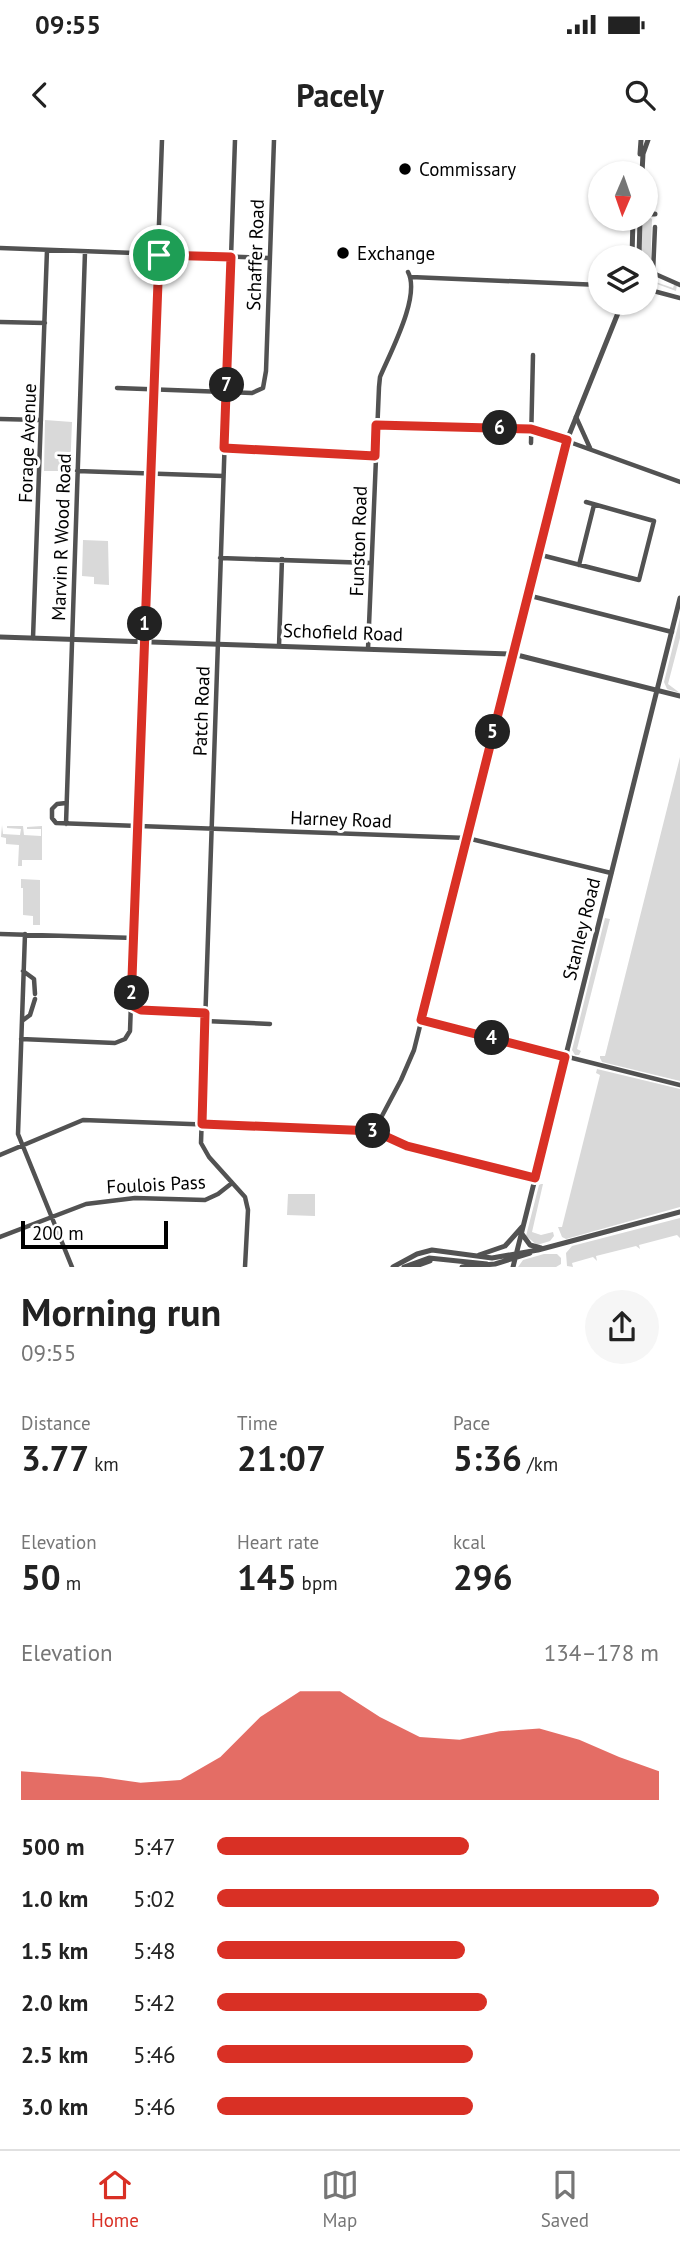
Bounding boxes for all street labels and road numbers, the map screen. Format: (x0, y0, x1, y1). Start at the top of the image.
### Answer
street label: Schaffer Road (241, 199, 269, 311)
street label: Forage Avenue (13, 383, 41, 503)
street label: Marvin R Wood Road (46, 453, 76, 621)
street label: Funston Road (344, 485, 372, 597)
street label: Schofield Road (283, 618, 403, 646)
street label: Patch Road (187, 666, 215, 756)
street label: Harney Road (290, 805, 392, 833)
street label: Stanley Road (557, 875, 605, 983)
street label: Foulois Pass (106, 1169, 206, 1199)

